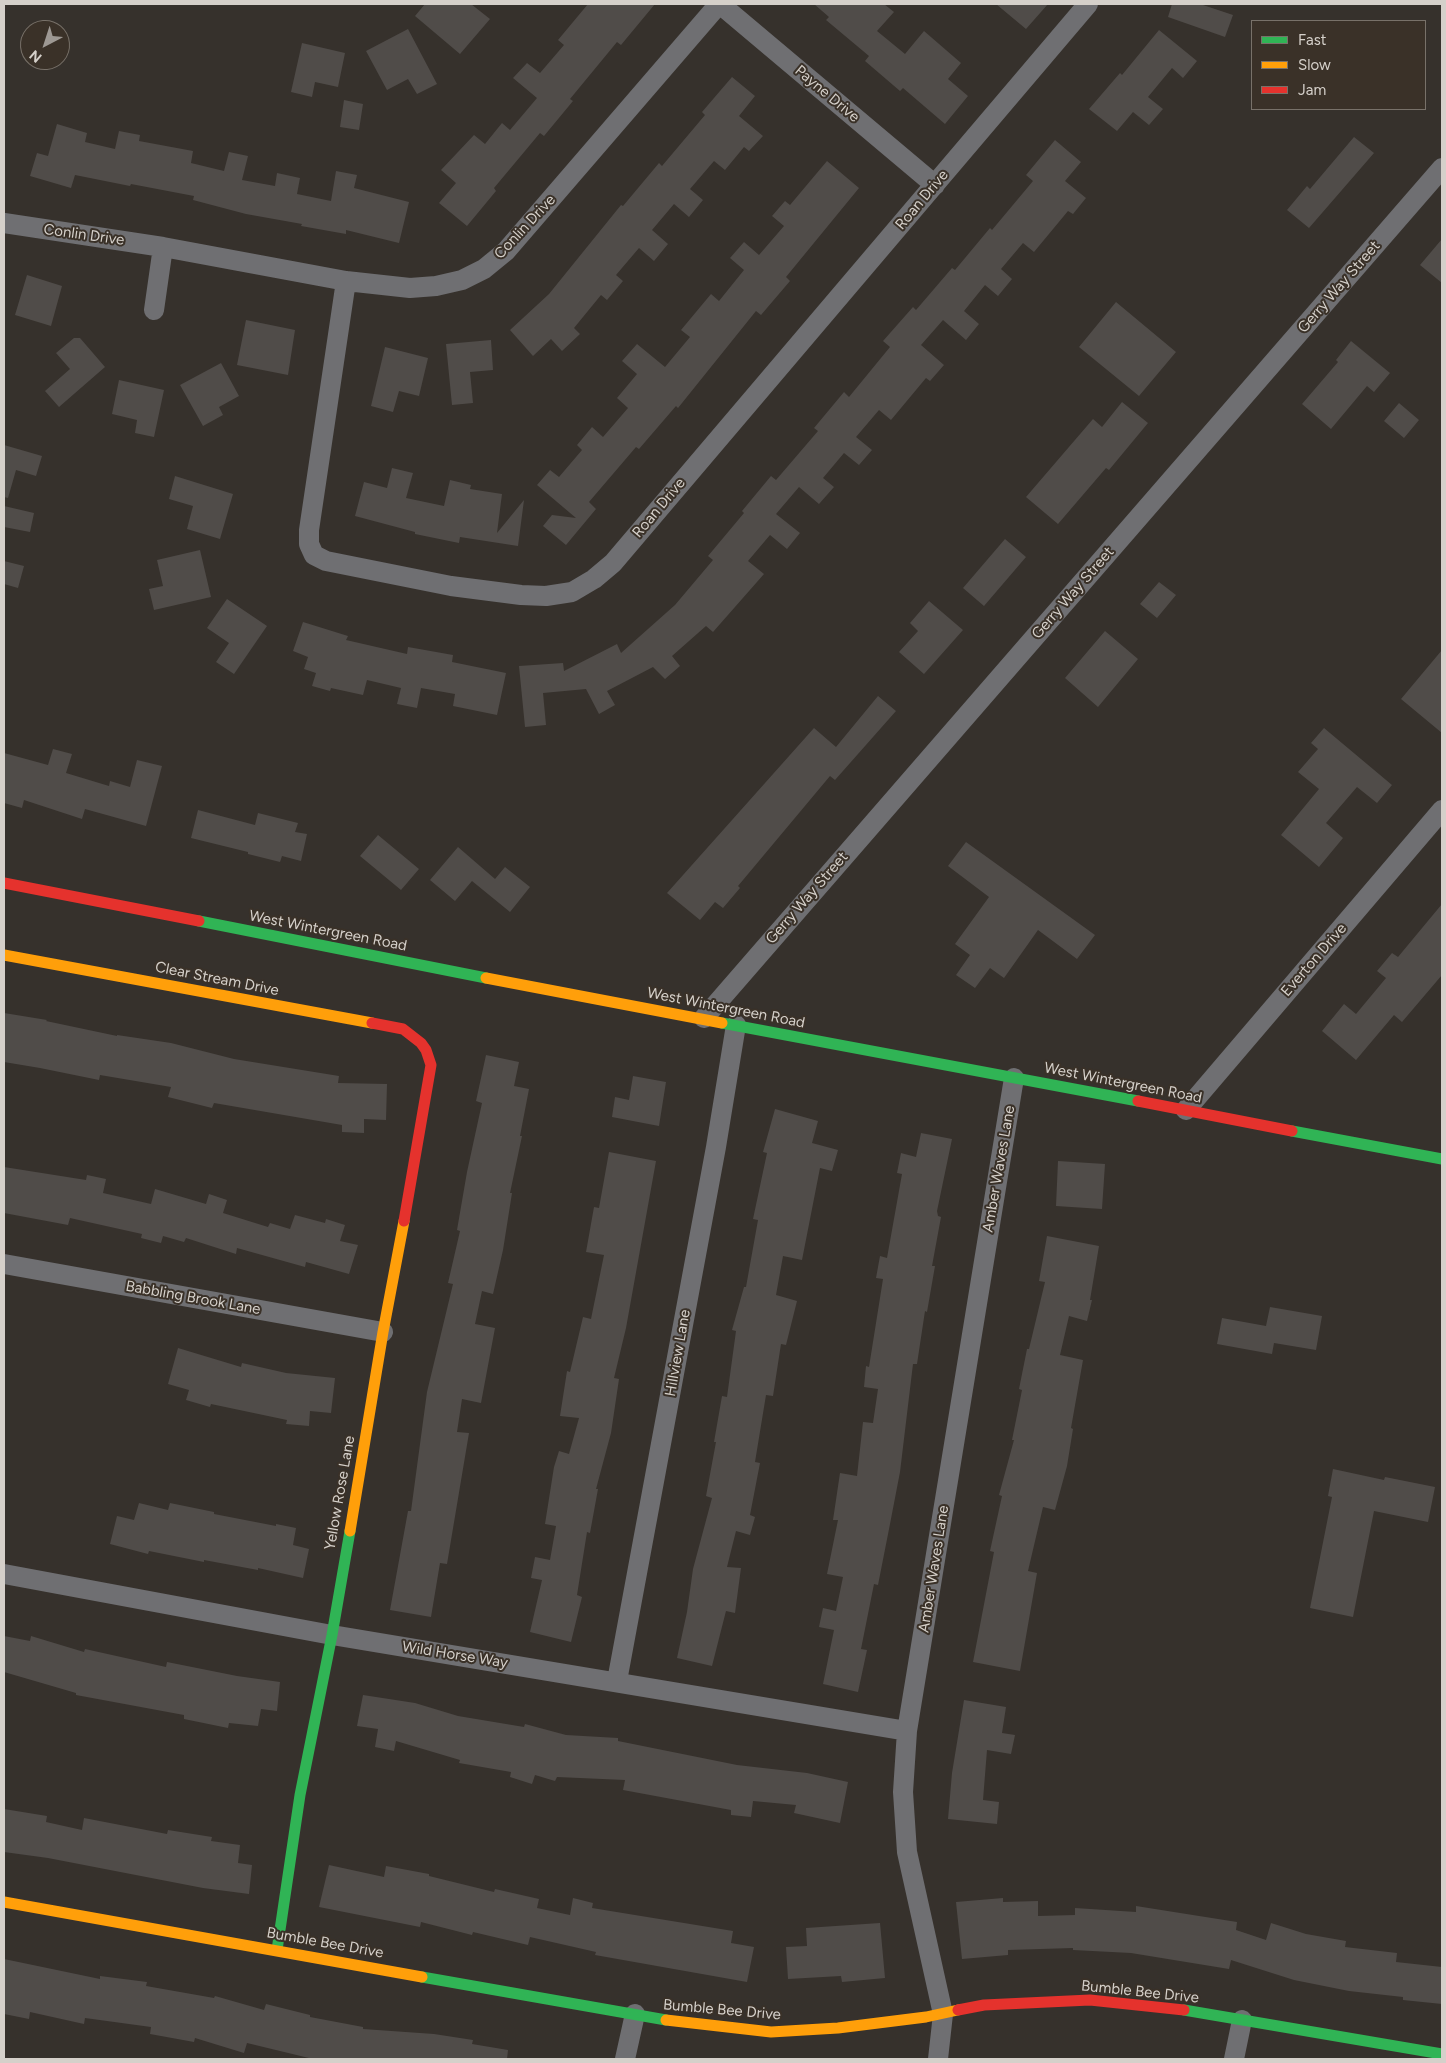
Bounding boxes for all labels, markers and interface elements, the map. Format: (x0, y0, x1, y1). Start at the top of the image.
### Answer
north arrow (20, 20, 70, 70)
legend (1251, 20, 1426, 110)
text: Fast (1298, 31, 1326, 49)
text: N (26, 46, 45, 66)
text: Slow (1298, 56, 1331, 74)
street label: Payne Drive (791, 62, 863, 126)
text: Jam (1298, 81, 1326, 99)
street label: Roan Drive (892, 166, 952, 234)
street label: Conlin Drive (491, 191, 559, 263)
street label: Conlin Drive (42, 220, 126, 250)
street label: Gerry Way Street (1294, 237, 1384, 337)
street label: Roan Drive (629, 474, 689, 542)
street label: Gerry Way Street (1028, 543, 1118, 643)
street label: Gerry Way Street (762, 848, 852, 948)
street label: West Wintergreen Road (248, 907, 408, 955)
street label: Everton Drive (1277, 920, 1351, 1000)
street label: Clear Stream Drive (154, 958, 280, 1000)
street label: West Wintergreen Road (646, 984, 806, 1032)
street label: West Wintergreen Road (1043, 1059, 1203, 1107)
street label: Amber Waves Lane (979, 1104, 1019, 1234)
street label: Babbling Brook Lane (124, 1277, 262, 1319)
street label: Hillview Lane (661, 1308, 695, 1398)
street label: Yellow Rose Lane (321, 1434, 359, 1552)
street label: Amber Waves Lane (915, 1504, 953, 1634)
street label: Wild Horse Way (401, 1638, 509, 1672)
street label: Bumble Bee Drive (265, 1924, 385, 1962)
street label: Bumble Bee Drive (1080, 1977, 1200, 2007)
street label: Bumble Bee Drive (662, 1996, 782, 2024)

